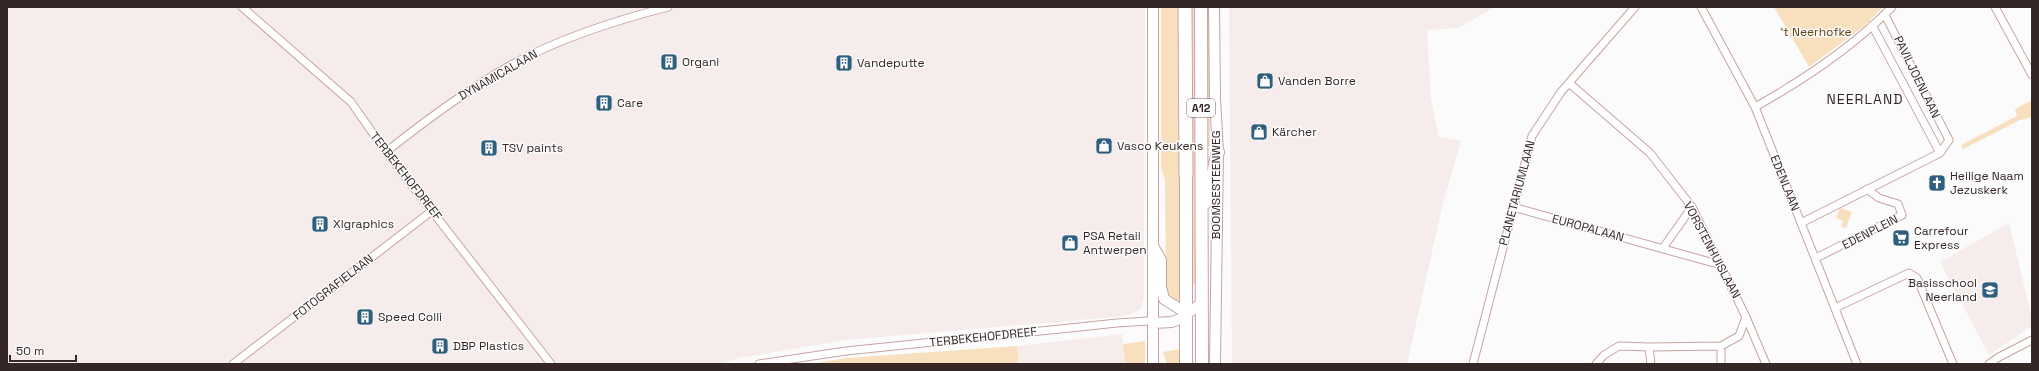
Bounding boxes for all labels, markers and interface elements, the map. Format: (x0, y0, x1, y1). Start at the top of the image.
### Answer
park label: 't Neerhofke (1780, 24, 1852, 40)
street label: PAVILJOENLAAN (1890, 33, 1944, 121)
street label: DYNAMICALAAN (456, 46, 540, 104)
building icon: Organi (659, 52, 679, 72)
building icon: Vandeputte (834, 53, 854, 73)
place label: Organi (682, 54, 719, 70)
place label: Vandeputte (857, 55, 925, 71)
shop icon: Vanden Borre (1255, 71, 1275, 91)
place label: Vanden Borre (1278, 73, 1356, 89)
district label: NEERLAND (1827, 90, 1903, 108)
building icon: Care (594, 93, 614, 113)
place label: Care (617, 95, 643, 111)
road number: A12 (1187, 99, 1215, 117)
shop icon: Kärcher (1249, 122, 1269, 142)
place label: Kärcher (1272, 124, 1317, 140)
street label: TERBEKEHOFDREEF (366, 128, 446, 224)
street label: BOOMSESTEENWEG (1208, 130, 1224, 240)
shop icon: Vasco Keukens (1094, 136, 1114, 156)
building icon: TSV paints (479, 138, 499, 158)
place label: Vasco Keukens (1117, 138, 1203, 154)
street label: PLANETARIUMLAAN (1495, 139, 1539, 247)
place label: TSV paints (502, 140, 563, 156)
street label: EDENLAAN (1767, 153, 1803, 213)
place label: Heilige Naam Jezuskerk (1950, 168, 2024, 198)
church icon: Heilige Naam Jezuskerk (1927, 173, 1947, 193)
street label: VORSTENHUISLAAN (1680, 199, 1744, 301)
street label: EUROPALAAN (1550, 211, 1626, 245)
street label: EDENPLEIN (1839, 211, 1901, 253)
building icon: Xlgraphics (310, 214, 330, 234)
place label: Xlgraphics (333, 216, 394, 232)
place label: Carrefour Express (1914, 223, 1969, 253)
place label: PSA Retail Antwerpen (1083, 228, 1147, 258)
supermarket icon: Carrefour Express (1891, 228, 1911, 248)
shop icon: PSA Retail Antwerpen (1060, 233, 1080, 253)
street label: FOTOGRAFIELAAN (290, 251, 376, 323)
place label: Basisschool Neerland (1908, 275, 1977, 305)
school or university icon: Basisschool Neerland (1980, 280, 2000, 300)
building icon: Speed Colli (355, 307, 375, 327)
place label: Speed Colli (378, 309, 442, 325)
street label: TERBEKEHOFDREEF (928, 323, 1038, 351)
building icon: DBP Plastics (430, 336, 450, 356)
scale bar (10, 337, 76, 363)
place label: DBP Plastics (453, 338, 524, 354)
text: 50 m (16, 343, 44, 359)

